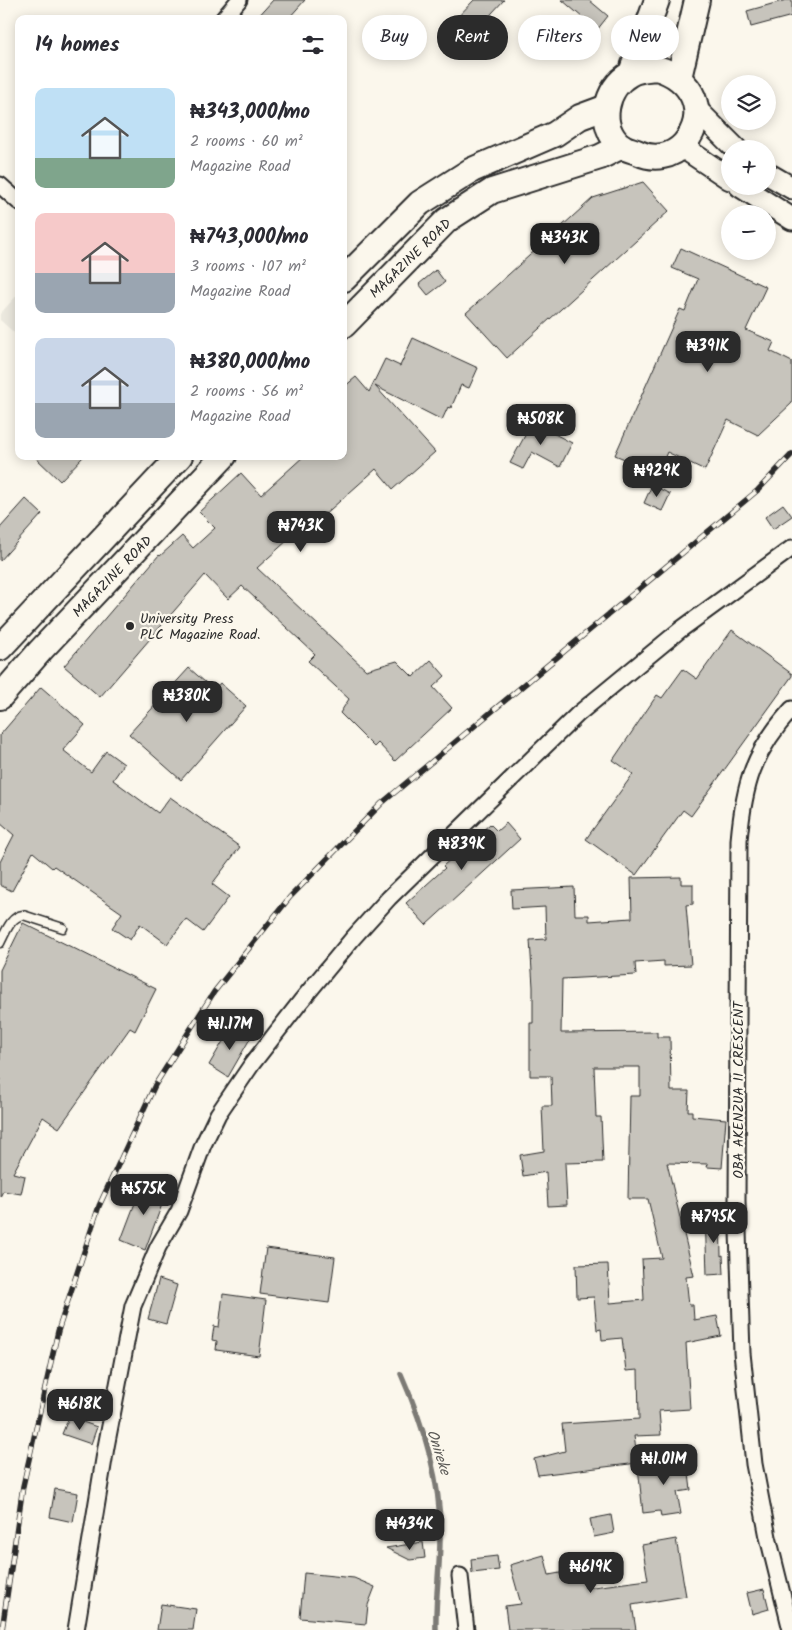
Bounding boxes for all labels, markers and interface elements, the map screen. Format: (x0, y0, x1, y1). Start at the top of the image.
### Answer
chip: Buy (362, 15, 427, 60)
chip: Rent (437, 15, 508, 60)
chip: Filters (518, 15, 601, 60)
chip: New (611, 15, 679, 60)
text: 14 homes (35, 29, 120, 62)
icon: filters (299, 31, 327, 59)
map controls (721, 75, 776, 260)
button: layers (721, 75, 776, 130)
text: ₦343,000/mo (190, 96, 310, 129)
icon: home (75, 108, 135, 168)
text: 2 rooms · 60 m² (190, 129, 303, 154)
button: + (721, 140, 776, 195)
text: Magazine Road (190, 154, 290, 179)
button: − (721, 205, 776, 260)
street label: MAGAZINE ROAD (364, 214, 457, 304)
text: ₦743,000/mo (190, 221, 309, 254)
pin: ₦343K (530, 222, 600, 265)
text: ₦343K (541, 226, 589, 251)
icon: home (75, 233, 135, 293)
text: 3 rooms · 107 m² (190, 254, 306, 279)
text: Magazine Road (190, 279, 290, 304)
pin: ₦391K (673, 330, 743, 373)
text: ₦391K (687, 334, 729, 359)
text: ₦380,000/mo (190, 346, 310, 379)
icon: home (75, 358, 135, 418)
text: 2 rooms · 56 m² (190, 379, 303, 404)
text: Magazine Road (190, 404, 290, 429)
pin: ₦508K (506, 404, 576, 446)
text: ₦508K (518, 407, 564, 432)
pin: ₦929K (622, 456, 692, 498)
text: ₦929K (634, 459, 680, 484)
pin: ₦743K (266, 510, 336, 553)
text: ₦743K (278, 514, 324, 539)
street label: MAGAZINE ROAD (68, 530, 158, 623)
place label: University Press PLC Magazine Road. (140, 608, 260, 646)
marker: University Press PLC Magazine Road. (124, 620, 136, 632)
pin: ₦380K (152, 680, 222, 723)
text: ₦380K (163, 684, 211, 709)
pin: ₦839K (427, 828, 497, 871)
text: ₦839K (438, 832, 486, 857)
street label: OBA AKENZUA II CRESCENT (728, 1000, 750, 1179)
pin: ₦1.17M (189, 1008, 271, 1051)
text: ₦1.17M (208, 1012, 252, 1037)
pin: ₦575K (109, 1174, 179, 1216)
text: ₦575K (122, 1177, 166, 1202)
pin: ₦795K (679, 1202, 749, 1244)
text: ₦795K (692, 1205, 736, 1230)
pin: ₦618K (45, 1388, 115, 1431)
text: ₦618K (58, 1392, 102, 1417)
water label: Onireke (419, 1427, 457, 1479)
pin: ₦1.01M (623, 1444, 705, 1486)
text: ₦1.01M (641, 1447, 687, 1472)
pin: ₦434K (375, 1508, 445, 1551)
text: ₦434K (386, 1512, 434, 1537)
pin: ₦619K (556, 1552, 626, 1594)
text: ₦619K (570, 1555, 612, 1580)

